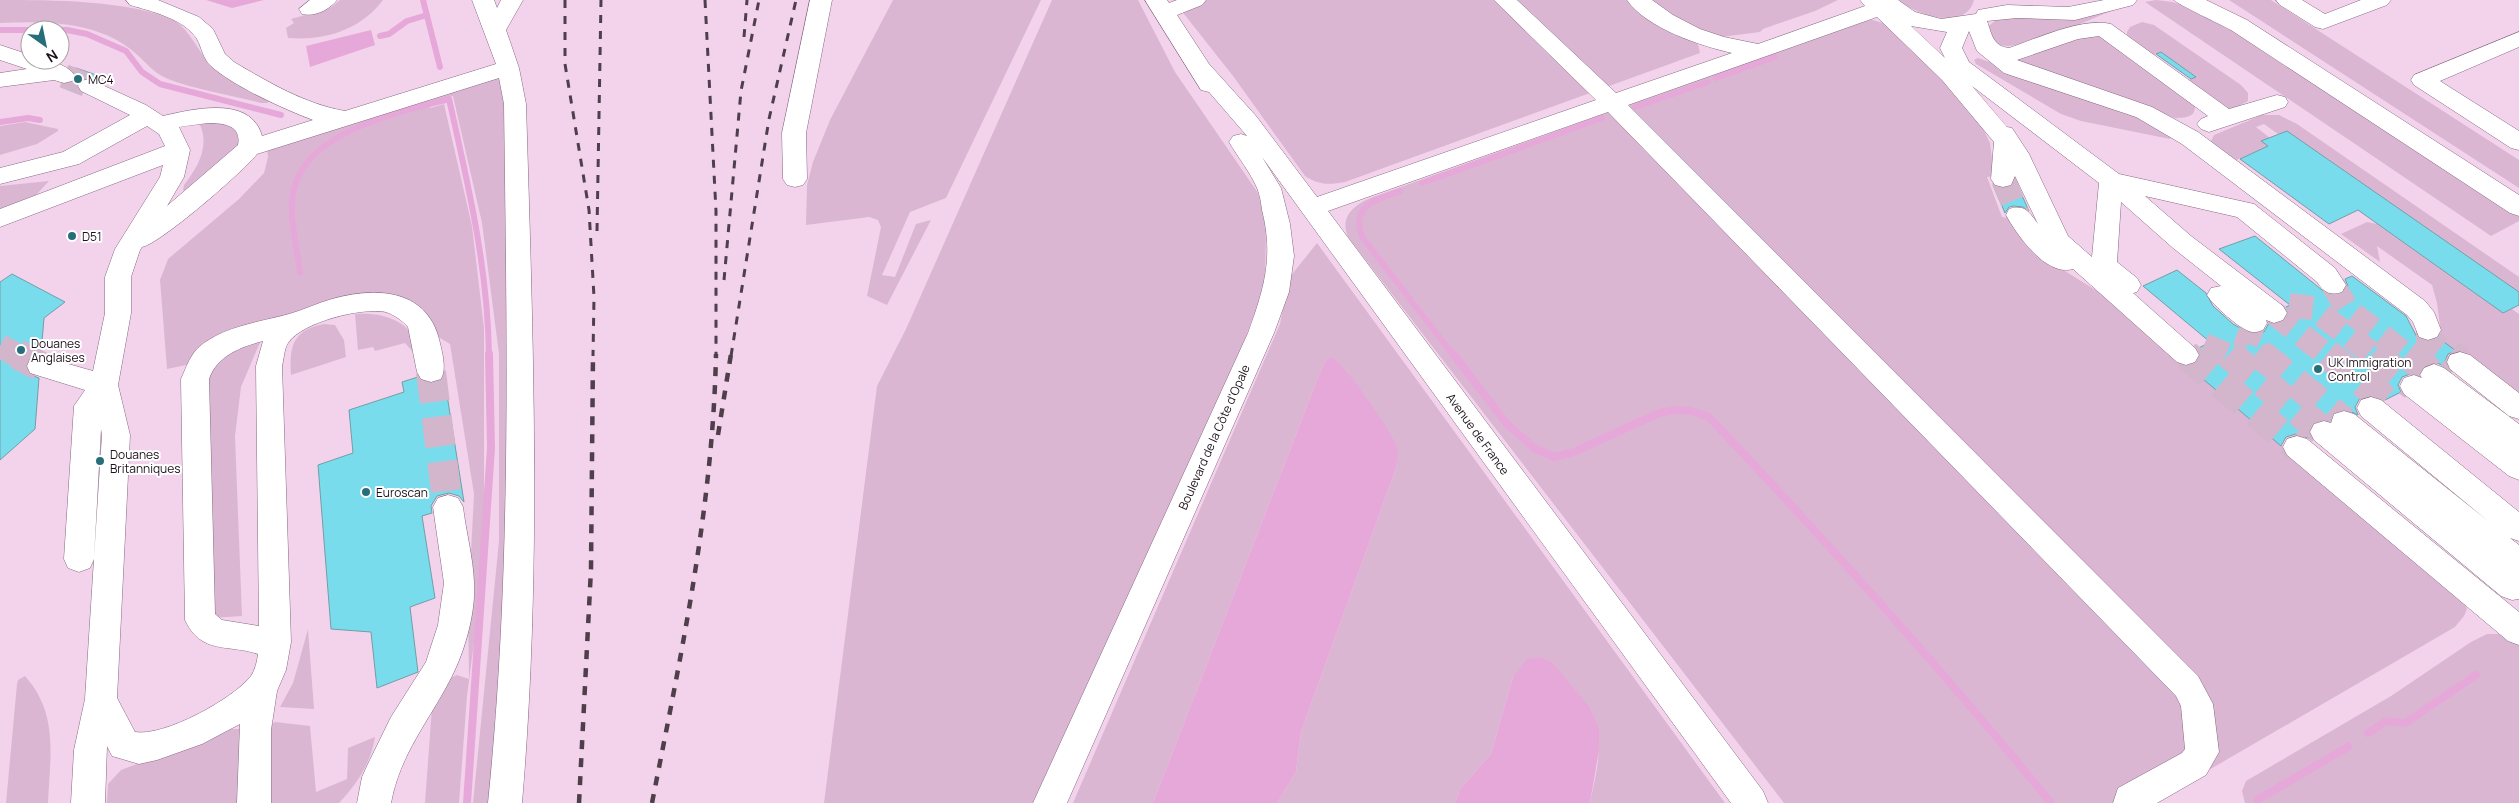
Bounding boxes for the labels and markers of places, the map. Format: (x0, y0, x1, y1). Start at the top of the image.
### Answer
place label: MC4 (88, 71, 114, 88)
marker: MC4 (72, 73, 84, 85)
place label: D51 (82, 228, 102, 245)
marker: D51 (66, 230, 78, 242)
place label: Douanes Anglaises (31, 335, 85, 366)
marker: Douanes Anglaises (15, 344, 27, 356)
place label: UK Immigration Control (2328, 354, 2411, 385)
marker: UK Immigration Control (2312, 363, 2324, 375)
place label: Douanes Britanniques (110, 446, 181, 477)
marker: Douanes Britanniques (94, 455, 106, 467)
place label: Euroscan (376, 484, 428, 501)
marker: Euroscan (360, 486, 372, 498)

